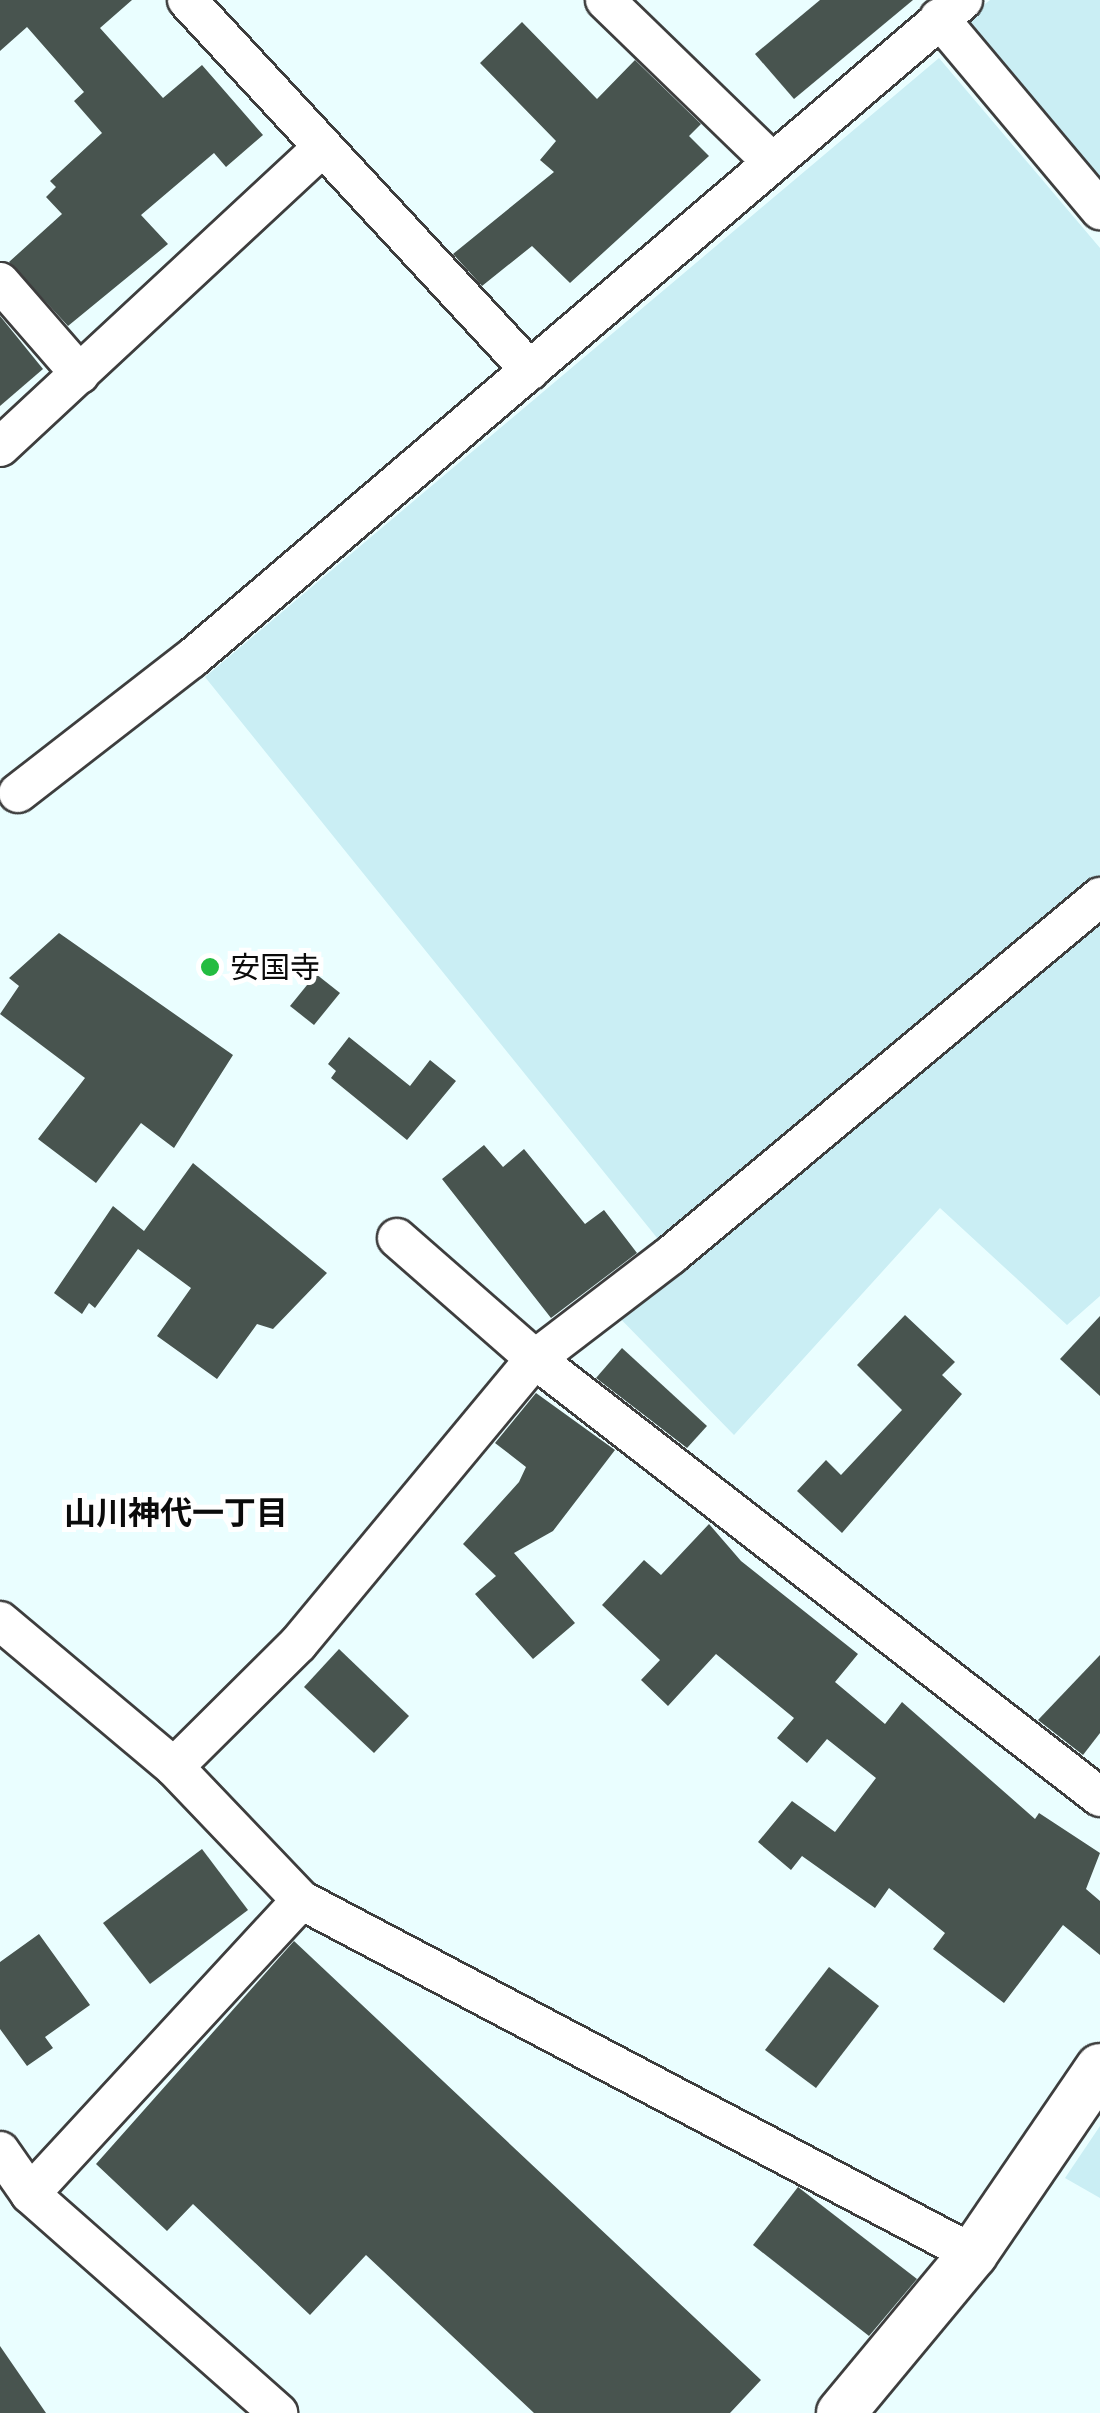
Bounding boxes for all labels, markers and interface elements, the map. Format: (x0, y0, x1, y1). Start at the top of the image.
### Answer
place label: 安国寺 (230, 949, 320, 985)
marker: 安国寺 (199, 956, 221, 978)
district label: 山川神代一丁目 (64, 1493, 288, 1531)

